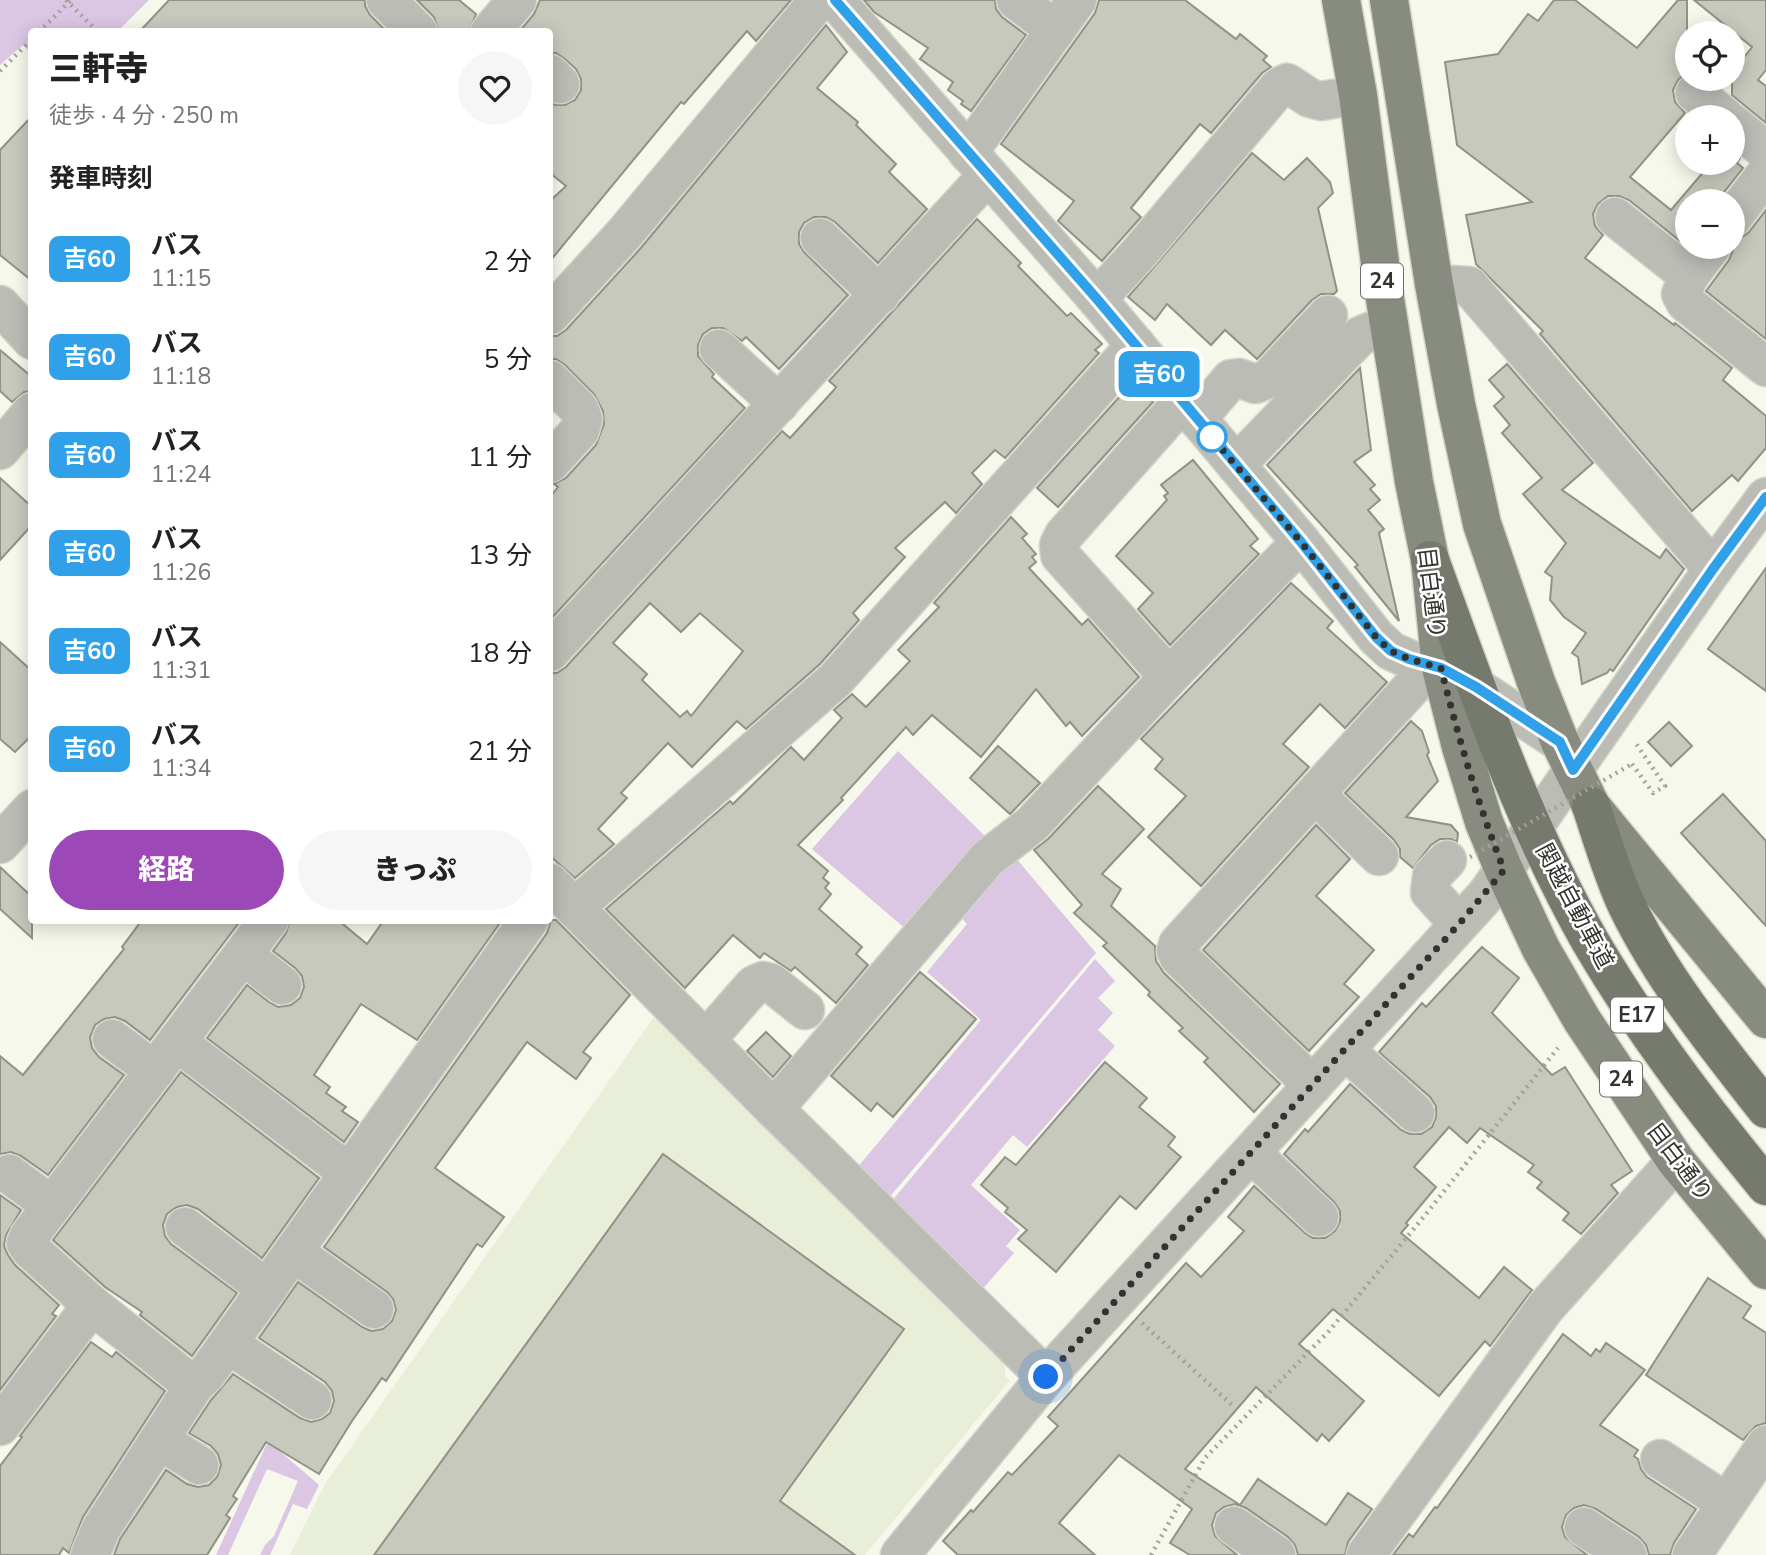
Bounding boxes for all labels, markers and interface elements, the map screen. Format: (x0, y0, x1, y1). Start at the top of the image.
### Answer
map controls (1675, 21, 1745, 259)
button: locate (1675, 21, 1745, 91)
text: 三軒寺 (49, 47, 148, 92)
button: heart (458, 51, 532, 125)
text: 徒歩 · 4 分 · 250 m (49, 100, 239, 131)
button: + (1675, 105, 1745, 175)
text: 発車時刻 (49, 161, 153, 196)
button: − (1675, 189, 1745, 259)
text: バス (151, 228, 203, 263)
text: 吉60 (63, 243, 116, 275)
text: 2 分 (484, 244, 532, 279)
text: 11:15 (151, 263, 211, 294)
road number: 24 (1361, 264, 1403, 298)
text: バス (151, 326, 203, 361)
text: 吉60 (63, 341, 116, 373)
text: 5 分 (484, 342, 532, 377)
line badge: 吉60 (1119, 351, 1199, 397)
text: 吉60 (1133, 358, 1185, 390)
text: 11:18 (151, 361, 211, 392)
unlabelled marker (1197, 422, 1227, 452)
text: バス (151, 424, 203, 459)
text: 吉60 (63, 439, 116, 471)
text: 11 分 (468, 440, 532, 475)
text: 11:24 (151, 459, 211, 490)
text: バス (151, 522, 203, 557)
text: 吉60 (63, 537, 116, 569)
text: 13 分 (468, 538, 532, 573)
street label: 目白通り (1411, 546, 1452, 641)
text: 11:26 (151, 557, 211, 588)
text: バス (151, 620, 203, 655)
text: 吉60 (63, 635, 116, 667)
text: 18 分 (468, 636, 532, 671)
text: 11:31 (151, 655, 211, 686)
text: バス (151, 718, 203, 753)
text: 吉60 (63, 733, 116, 765)
text: 21 分 (468, 734, 532, 769)
text: 11:34 (151, 753, 211, 784)
button: 経路 (49, 830, 284, 910)
button: きっぷ (298, 830, 532, 910)
street label: 関越自動車道 (1528, 838, 1621, 974)
road number: E17 (1611, 998, 1663, 1032)
road number: 24 (1600, 1062, 1642, 1096)
street label: 目白通り (1640, 1116, 1720, 1208)
your location (1028, 1359, 1063, 1394)

